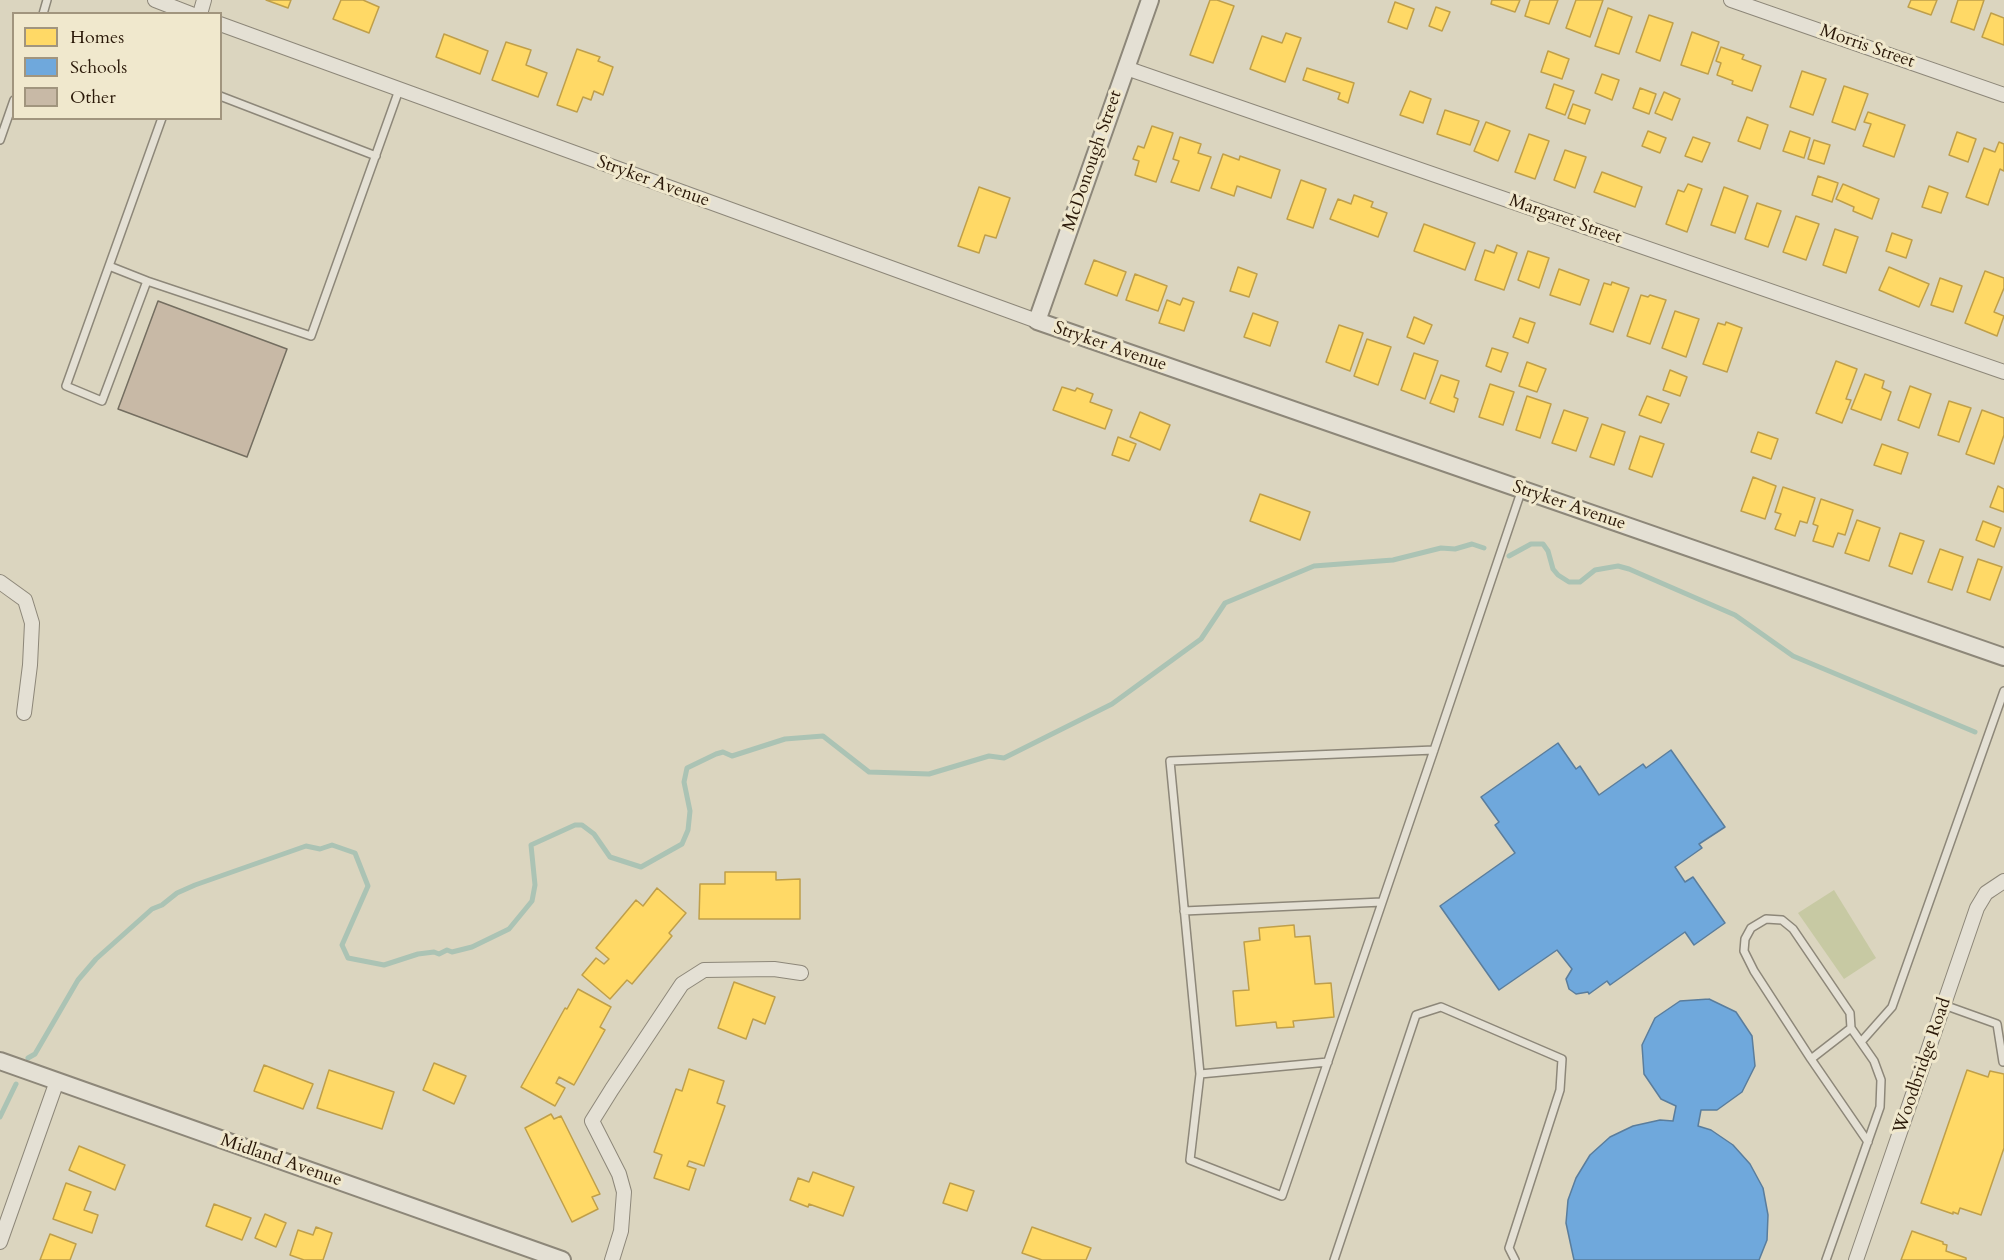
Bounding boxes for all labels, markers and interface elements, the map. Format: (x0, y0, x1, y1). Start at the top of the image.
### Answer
legend (12, 12, 222, 120)
street label: Morris Street (1817, 21, 1917, 73)
text: Homes (70, 25, 124, 50)
text: Schools (70, 55, 127, 80)
text: Other (70, 85, 116, 110)
street label: McDonough Street (1059, 88, 1127, 234)
street label: Stryker Avenue (594, 152, 712, 212)
street label: Margaret Street (1506, 191, 1624, 249)
street label: Stryker Avenue (1051, 318, 1169, 376)
street label: Stryker Avenue (1510, 477, 1628, 535)
street label: Woodbridge Road (1890, 995, 1956, 1137)
street label: Midland Avenue (217, 1130, 345, 1192)

